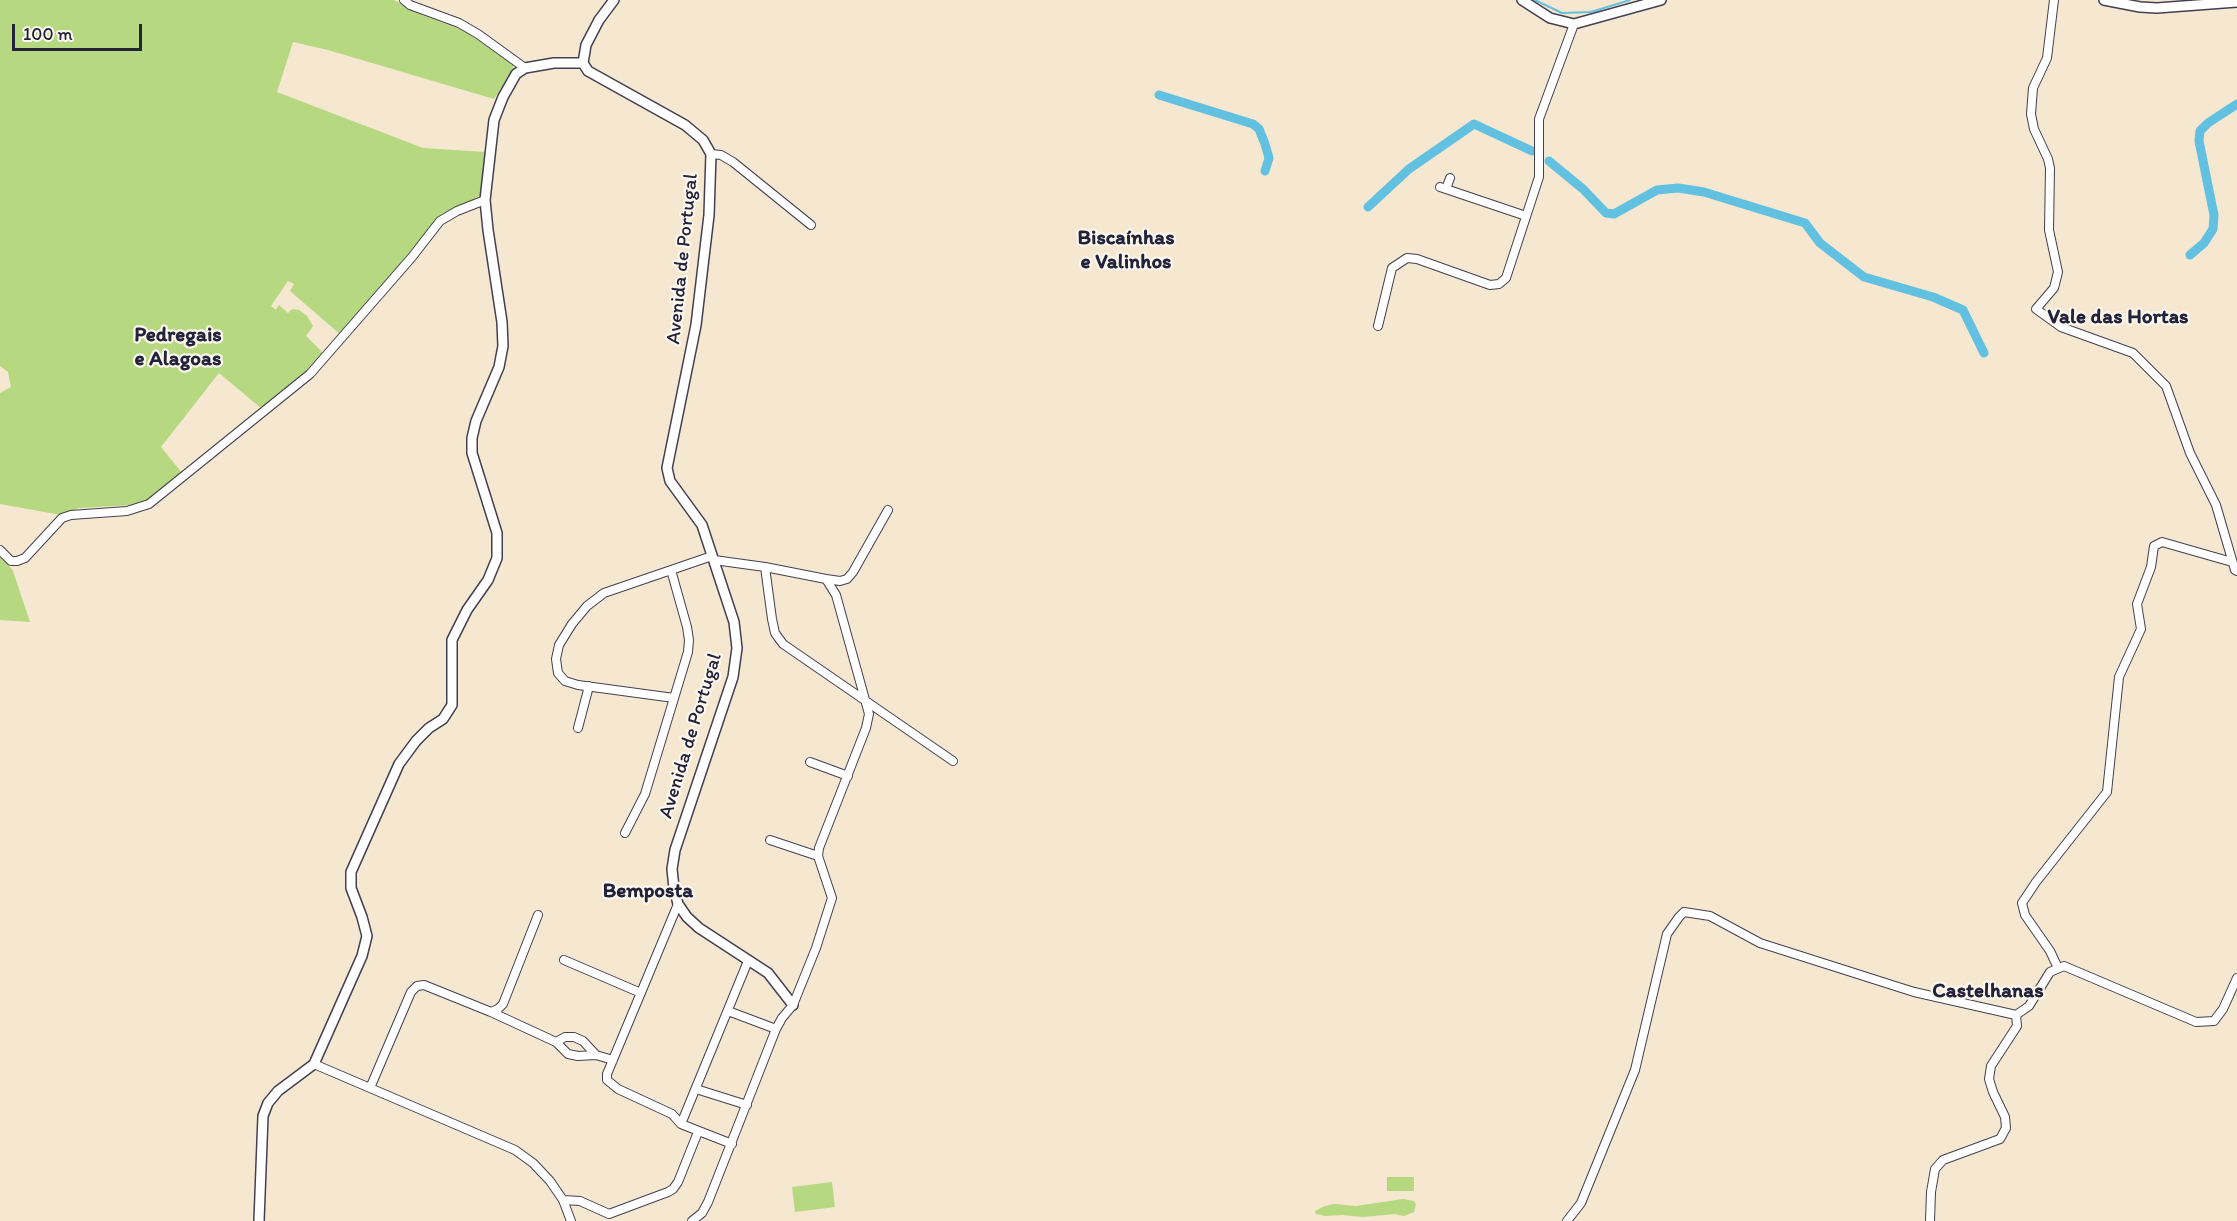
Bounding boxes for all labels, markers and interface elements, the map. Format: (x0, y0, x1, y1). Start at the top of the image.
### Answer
scale bar (15, 12, 146, 50)
text: 100 m (23, 23, 73, 45)
street label: Avenida de Portugal (662, 172, 704, 346)
district label: Biscaínhas e Valinhos (1078, 226, 1174, 276)
district label: Vale das Hortas (2048, 305, 2188, 331)
district label: Pedregais e Alagoas (134, 323, 222, 373)
street label: Avenida de Portugal (654, 650, 728, 822)
district label: Bemposta (603, 879, 693, 905)
district label: Castelhanas (1932, 979, 2044, 1005)

